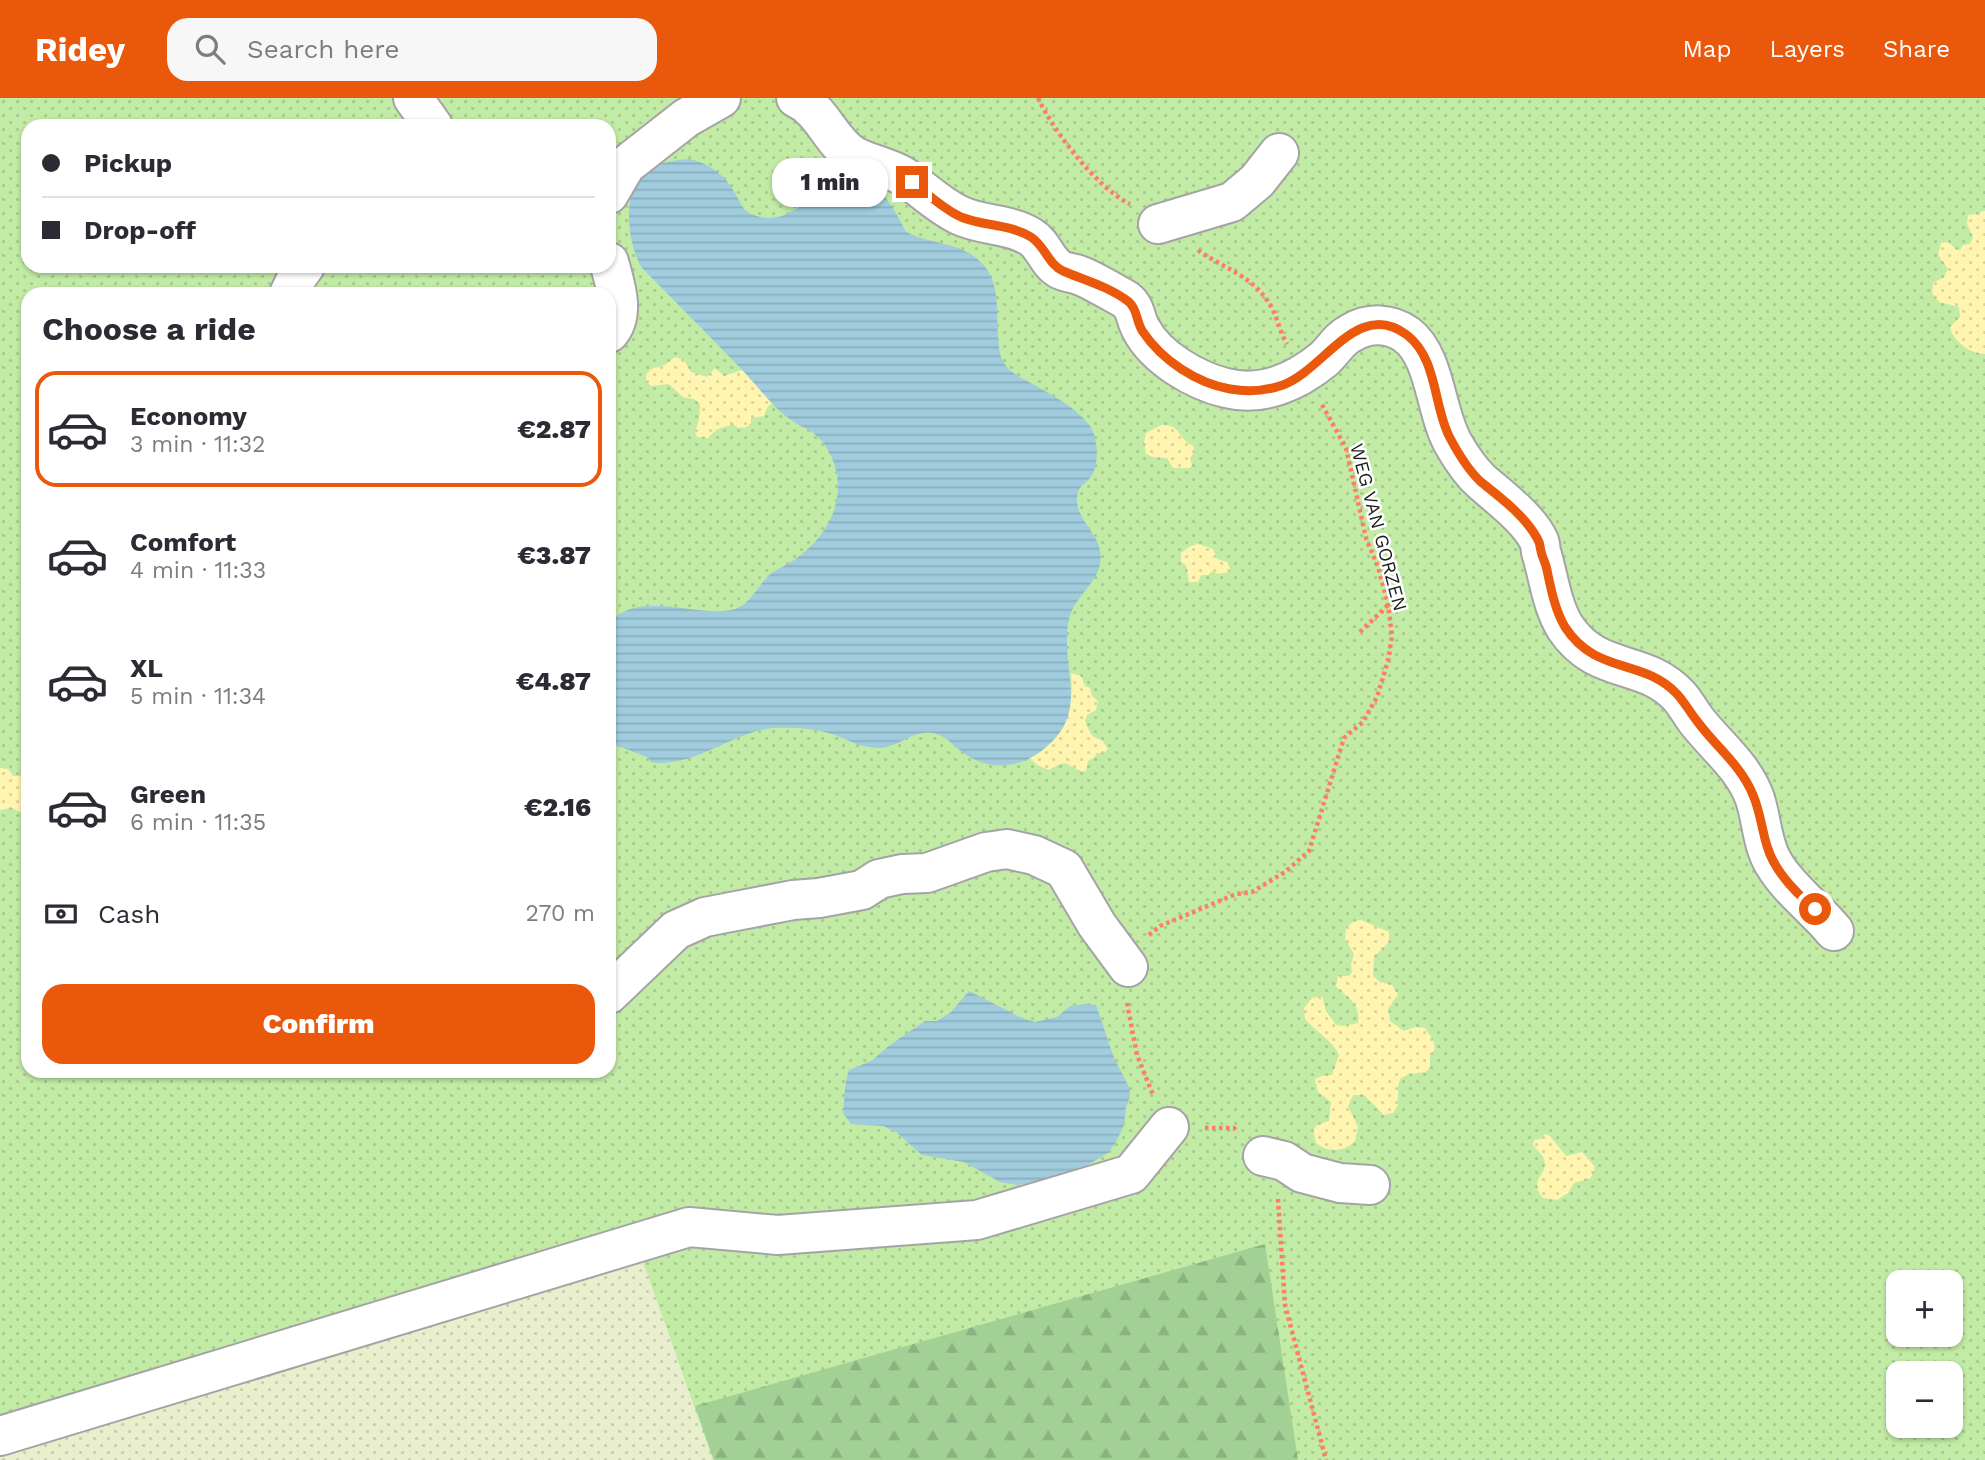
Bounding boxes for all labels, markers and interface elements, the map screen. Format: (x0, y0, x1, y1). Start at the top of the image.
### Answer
search box (167, 18, 657, 81)
text: Ridey (35, 30, 125, 69)
icon: search (191, 30, 229, 68)
text: Search here (247, 34, 399, 64)
text: Map (1683, 35, 1731, 63)
text: Layers (1769, 35, 1845, 63)
text: Share (1883, 35, 1950, 63)
text: Pickup (84, 148, 172, 178)
callout: 1 min (772, 158, 888, 206)
route end (896, 166, 928, 198)
text: 1 min (800, 169, 860, 196)
text: Drop-off (84, 215, 196, 245)
text: Choose a ride (42, 310, 256, 348)
icon: car (46, 398, 109, 461)
text: Economy (130, 401, 247, 431)
text: €2.87 (518, 414, 591, 444)
text: 3 min · 11:32 (130, 431, 266, 458)
street label: WEG VAN GORZEN (1345, 441, 1412, 613)
icon: car (46, 524, 109, 587)
text: Comfort (130, 527, 236, 557)
text: €3.87 (518, 540, 591, 570)
text: 4 min · 11:33 (130, 557, 266, 584)
icon: car (46, 650, 109, 713)
text: XL (130, 653, 163, 683)
text: €4.87 (516, 666, 591, 696)
text: 5 min · 11:34 (130, 683, 266, 710)
icon: car (46, 776, 109, 839)
text: Green (130, 779, 206, 809)
text: €2.16 (524, 792, 591, 822)
text: 6 min · 11:35 (130, 809, 266, 836)
route start (1799, 893, 1831, 925)
icon: cash (42, 895, 80, 933)
text: Cash (98, 899, 160, 929)
text: 270 m (526, 900, 595, 927)
button: Confirm (42, 984, 595, 1064)
map controls (1886, 1270, 1963, 1438)
button: + (1886, 1270, 1963, 1347)
button: − (1886, 1361, 1963, 1438)

